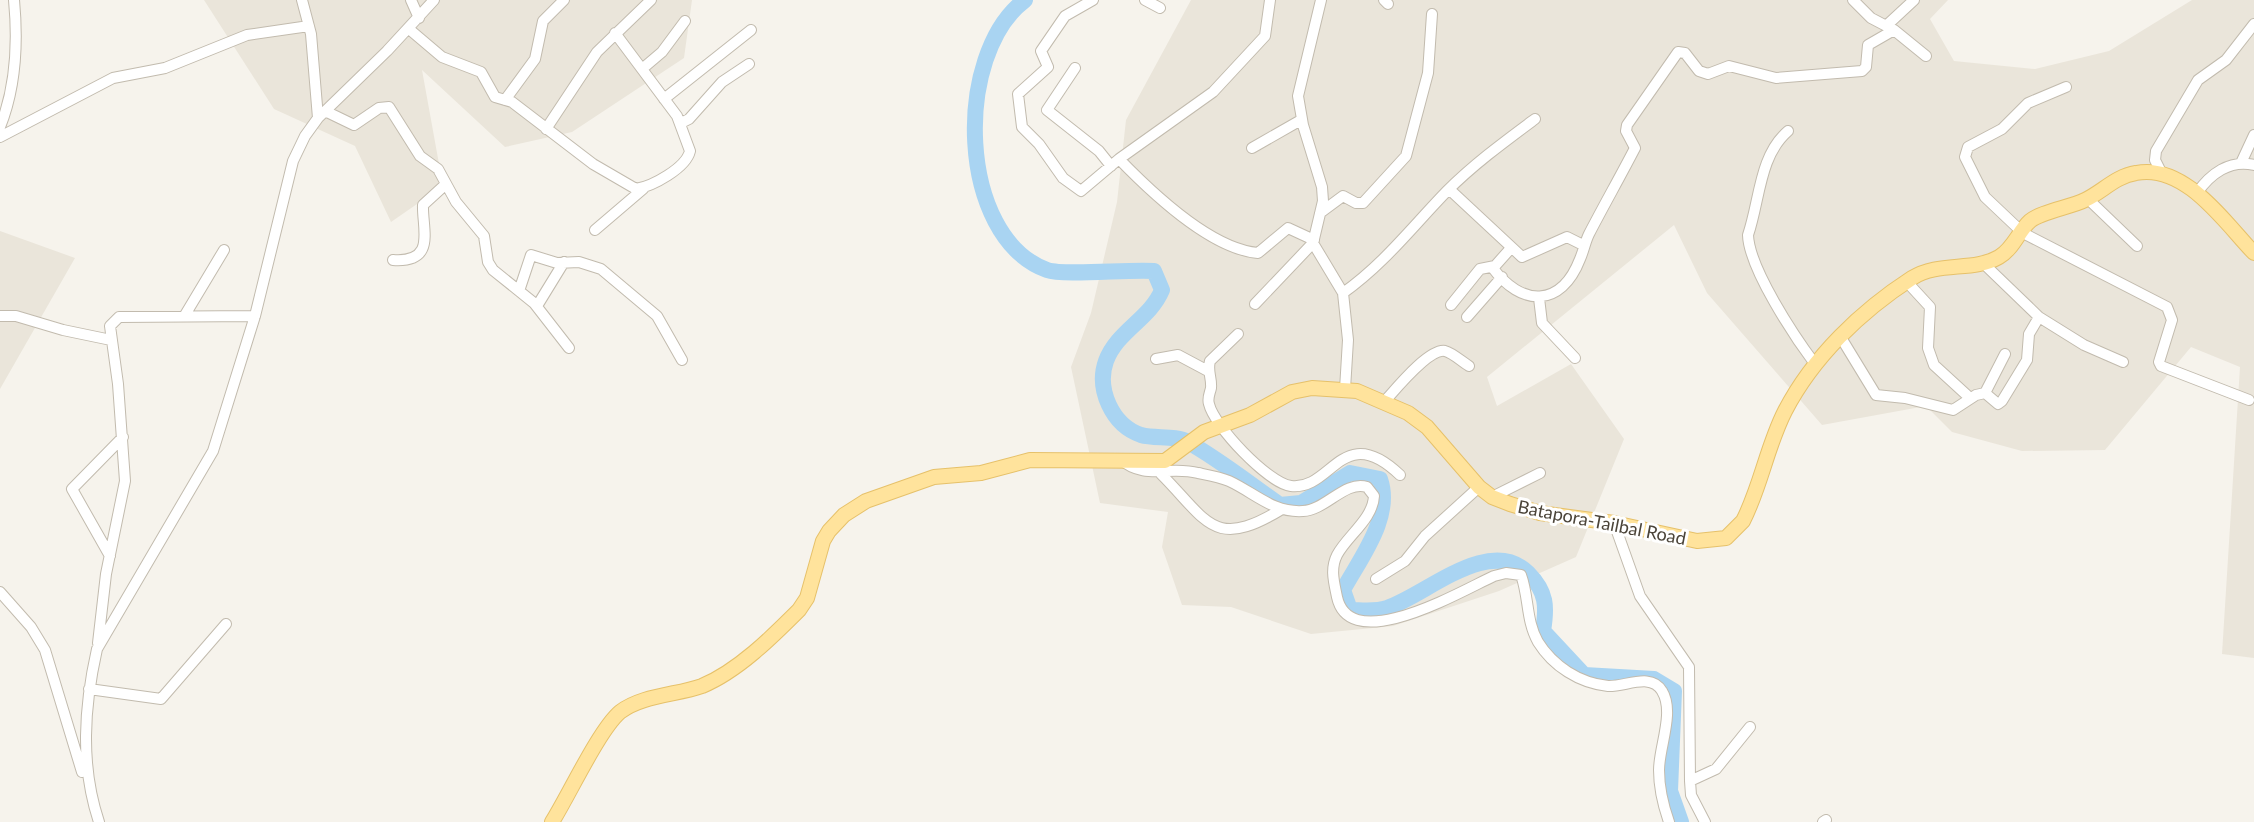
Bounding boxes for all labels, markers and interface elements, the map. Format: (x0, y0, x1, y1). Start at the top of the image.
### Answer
street label: Batapora-Tailbal Road (1516, 495, 1688, 549)

